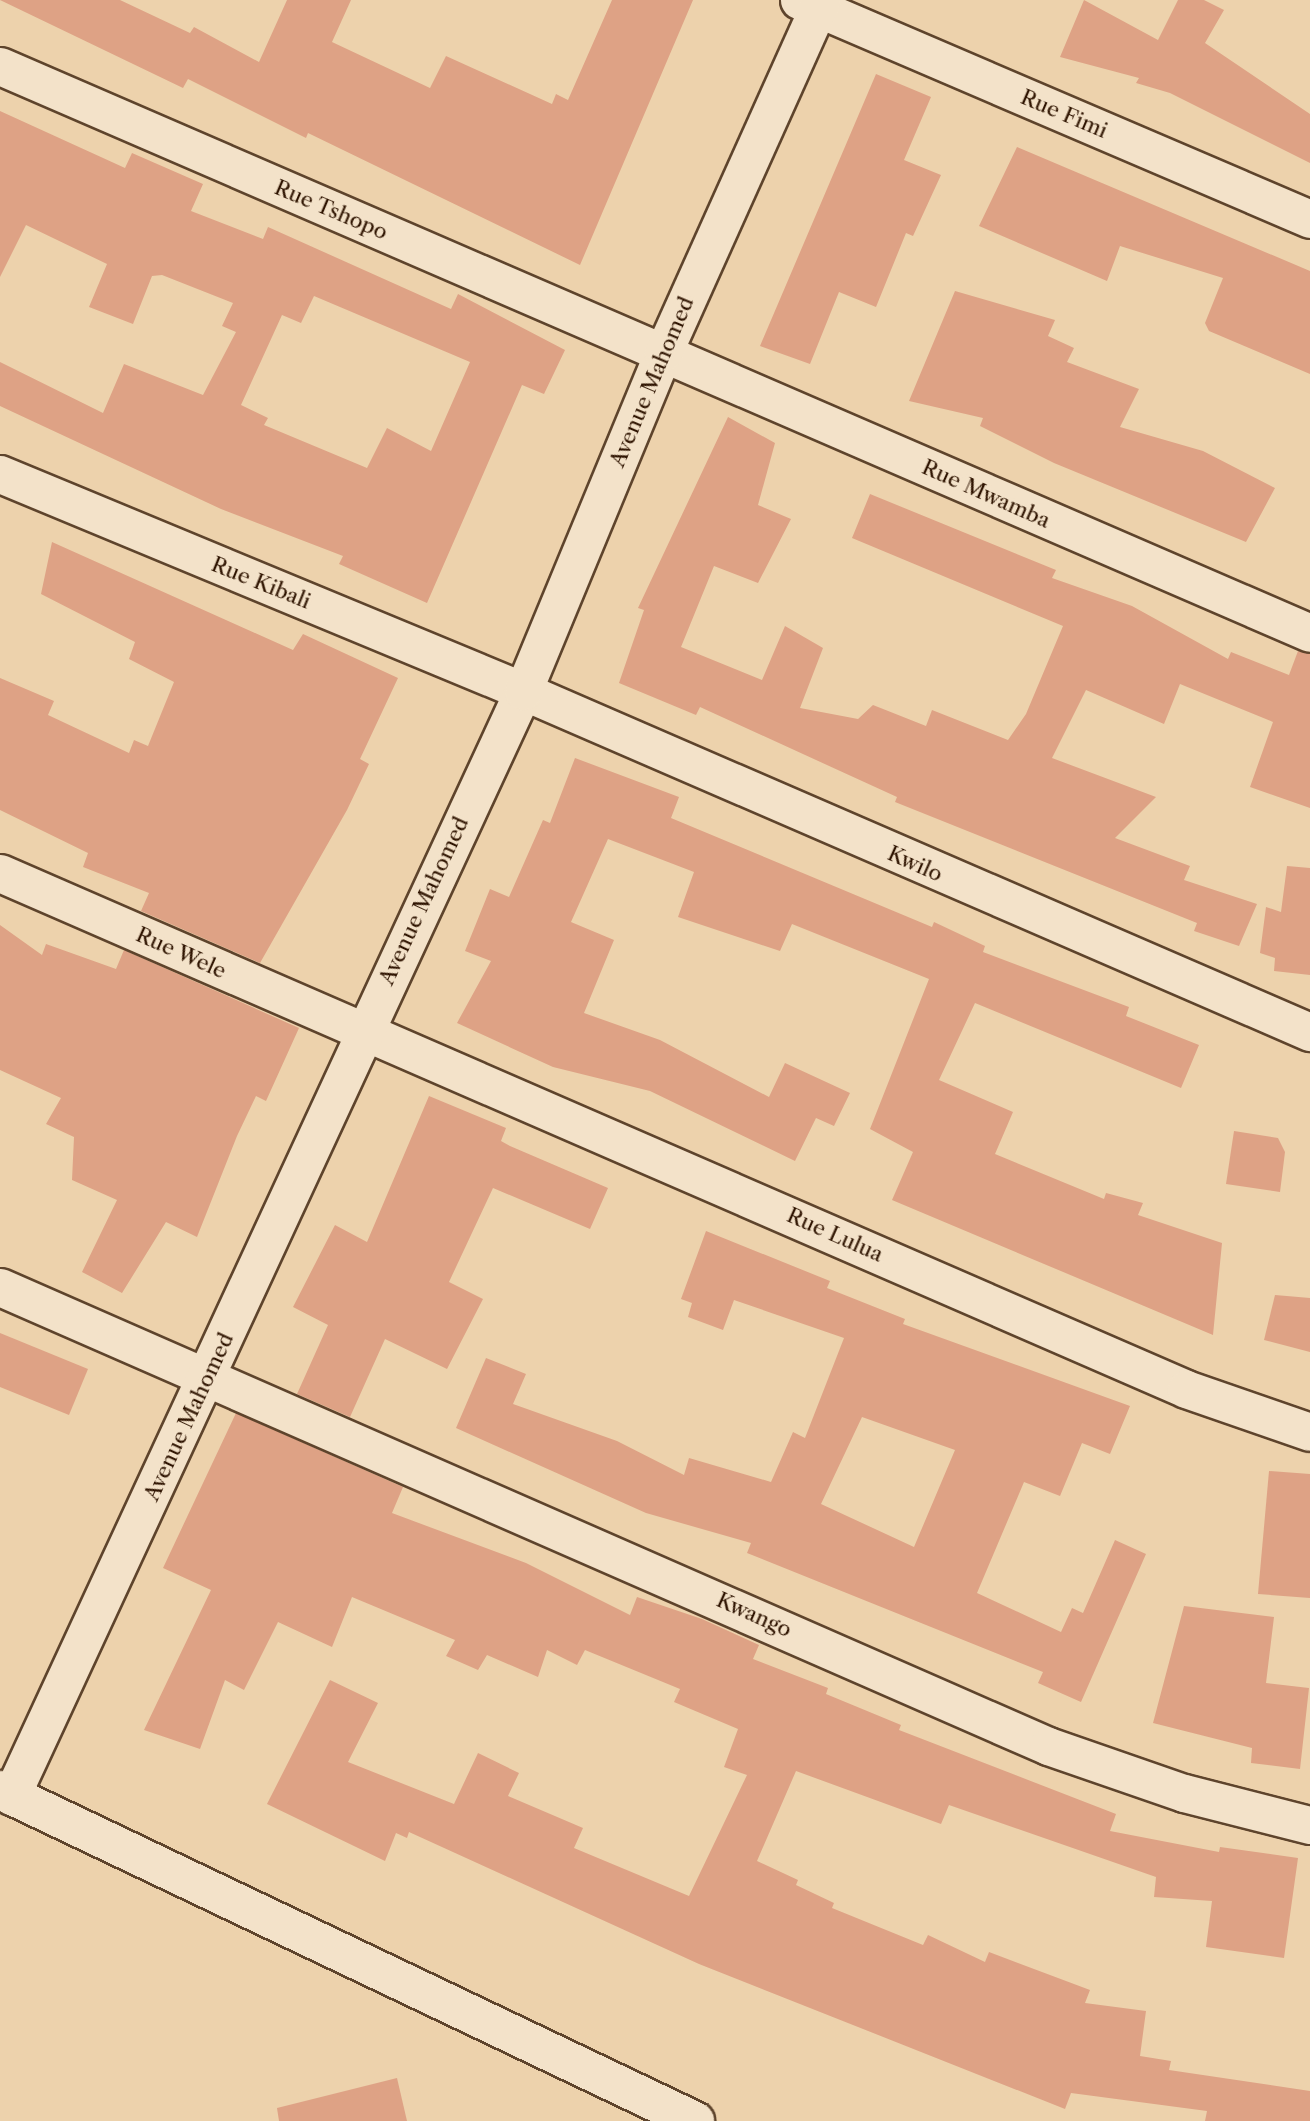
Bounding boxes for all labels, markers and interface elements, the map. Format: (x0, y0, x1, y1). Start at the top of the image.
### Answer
street label: Rue Fimi (1017, 85, 1111, 143)
street label: Rue Tshopo (270, 175, 392, 245)
street label: Avenue Mahomed (605, 293, 699, 471)
street label: Rue Mwamba (918, 455, 1054, 533)
street label: Rue Kibali (208, 552, 314, 614)
street label: Avenue Mahomed (374, 813, 474, 989)
street label: Kwilo (884, 841, 946, 887)
street label: Rue Wele (132, 922, 230, 984)
street label: Rue Lulua (783, 1203, 887, 1267)
street label: Avenue Mahomed (139, 1329, 239, 1505)
street label: Kwango (713, 1587, 795, 1643)

